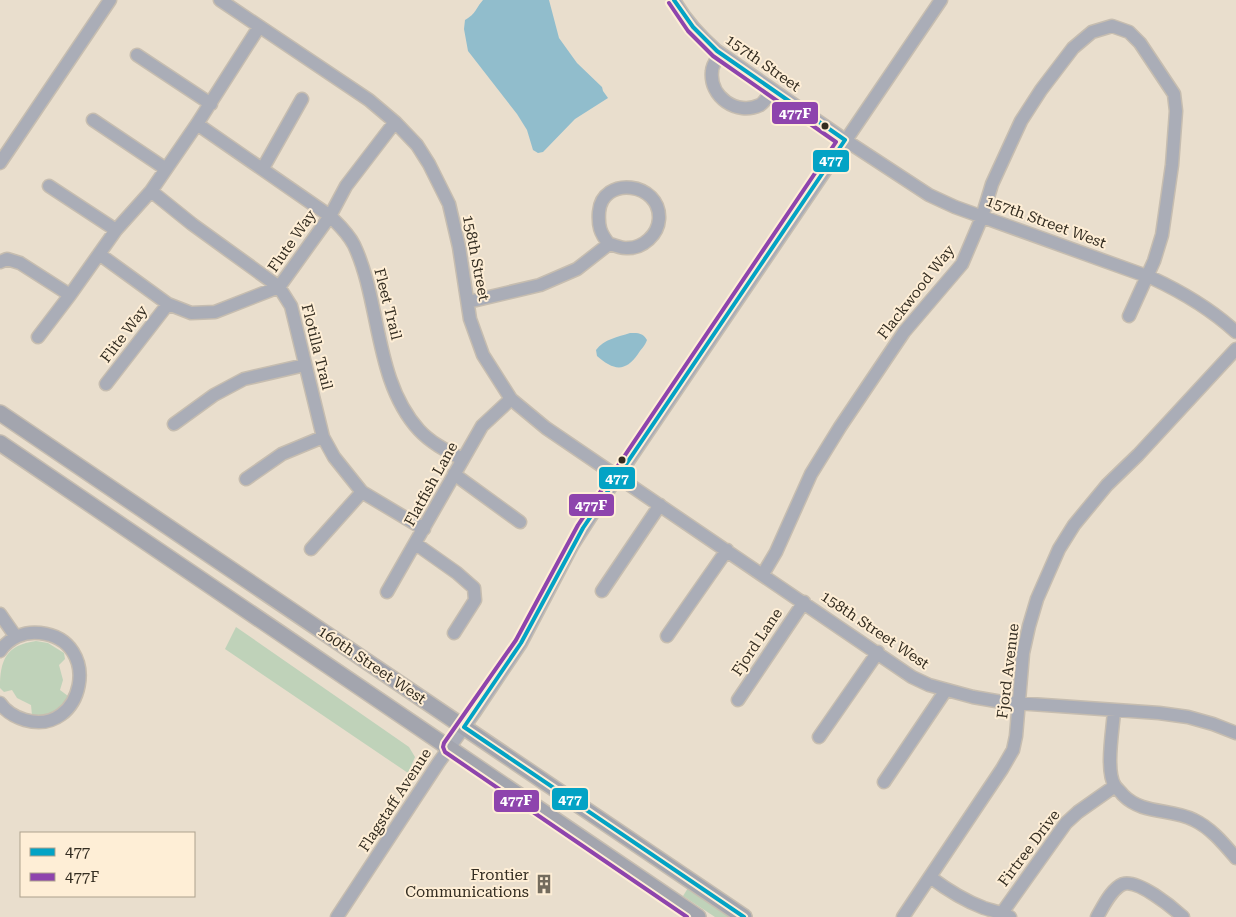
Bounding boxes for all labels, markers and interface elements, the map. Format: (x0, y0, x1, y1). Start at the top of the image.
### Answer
street label: 157th Street (722, 31, 804, 96)
line badge: 477F (771, 101, 819, 125)
text: 477F (779, 105, 811, 121)
unlabelled marker (820, 121, 830, 131)
line badge: 477 (812, 149, 850, 173)
text: 477 (819, 152, 843, 168)
street label: 157th Street West (983, 192, 1109, 252)
street label: Flute Way (264, 206, 320, 276)
street label: 158th Street (459, 213, 493, 303)
street label: Flackwood Way (874, 241, 958, 343)
street label: Fleet Trail (370, 266, 406, 342)
street label: Flite Way (97, 302, 151, 366)
street label: Flotilla Trail (298, 302, 336, 392)
street label: Flatfish Lane (400, 439, 462, 529)
unlabelled marker (617, 455, 627, 465)
line badge: 477 (598, 466, 636, 490)
text: 477 (605, 470, 629, 486)
line badge: 477F (568, 493, 615, 517)
text: 477F (575, 497, 607, 513)
street label: 158th Street West (817, 587, 933, 673)
street label: Fjord Lane (728, 605, 786, 679)
street label: 160th Street West (314, 622, 430, 708)
street label: Fjord Avenue (993, 622, 1023, 720)
street label: Flagstaff Avenue (355, 745, 435, 855)
line badge: 477 (551, 787, 589, 811)
line badge: 477F (493, 789, 540, 813)
text: 477 (558, 791, 582, 807)
text: 477F (500, 792, 532, 808)
street label: Firtree Drive (994, 806, 1064, 890)
legend (20, 832, 195, 897)
text: 477 (65, 843, 90, 861)
place label: Frontier Communications (405, 866, 529, 901)
text: 477F (65, 868, 99, 886)
building icon: Frontier Communications (533, 873, 555, 895)

